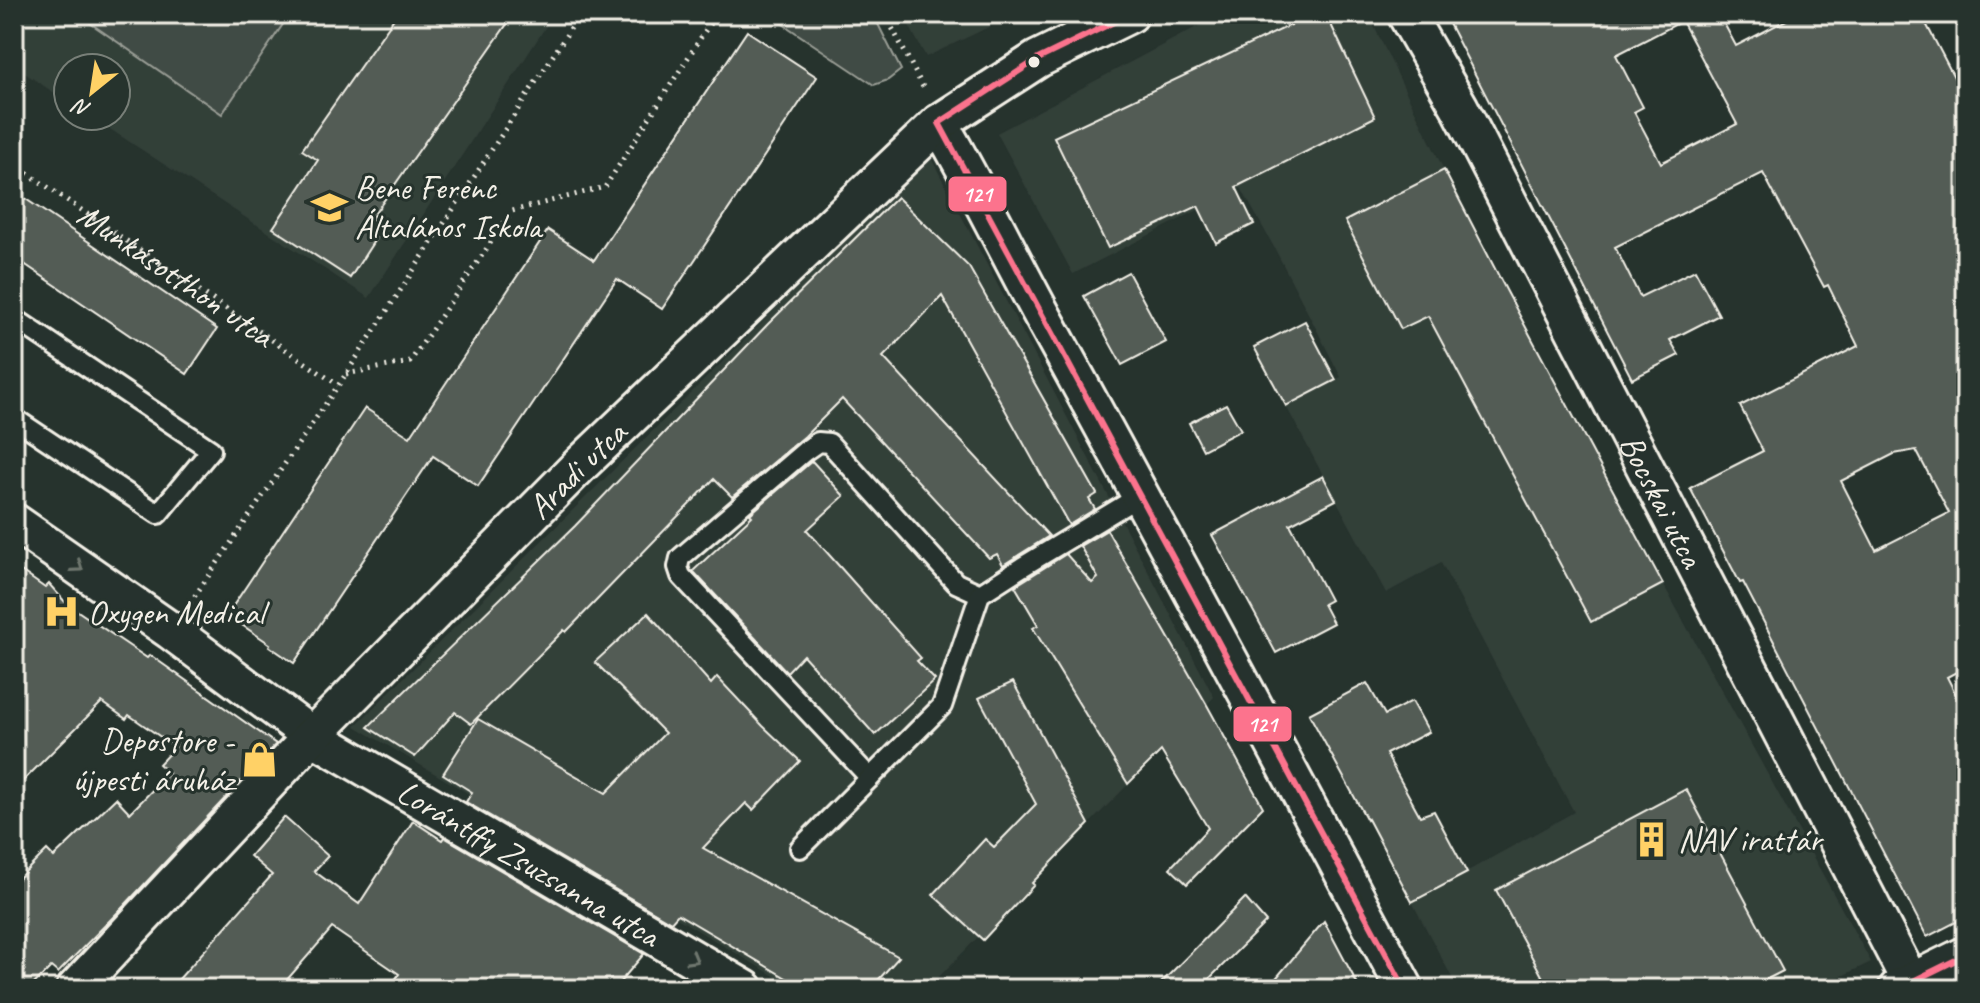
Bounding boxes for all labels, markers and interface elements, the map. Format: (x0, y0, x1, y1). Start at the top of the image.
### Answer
north arrow (52, 52, 132, 132)
unlabelled marker (1026, 54, 1042, 70)
text: N (67, 91, 95, 124)
place label: Bene Ferenc Általános Iskola (355, 166, 544, 248)
line badge: 121 (947, 175, 1008, 213)
text: 121 (962, 181, 994, 209)
school or university icon: Bene Ferenc Általános Iskola (310, 188, 348, 226)
street label: Munkásotthon utca (70, 193, 284, 358)
street label: Aradi utca (518, 410, 637, 528)
street label: Bocskai utca (1610, 427, 1715, 576)
one-way arrow (70, 557, 84, 572)
place label: Oxygen Medical (88, 591, 271, 634)
hospital icon: Oxygen Medical (43, 593, 81, 631)
line badge: 121 (1232, 705, 1293, 743)
text: 121 (1247, 711, 1279, 739)
place label: Depostore - újpesti áruház (72, 719, 237, 801)
shop icon: Depostore - újpesti áruház (241, 741, 279, 779)
street label: Lorántffy Zsuzsanna utca (390, 769, 670, 957)
place label: NAV irattár (1678, 818, 1825, 861)
building icon: NAV irattár (1633, 820, 1671, 858)
one-way arrow (684, 949, 699, 965)

